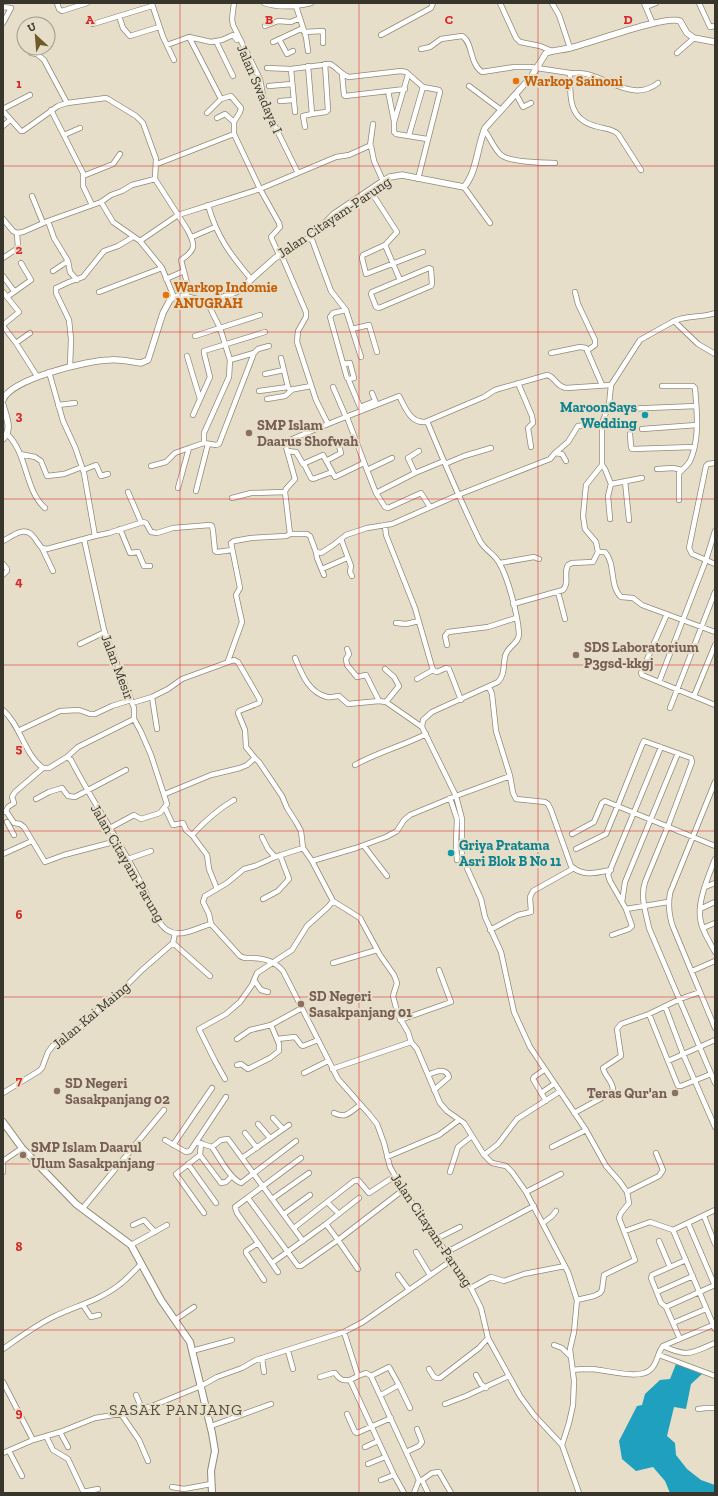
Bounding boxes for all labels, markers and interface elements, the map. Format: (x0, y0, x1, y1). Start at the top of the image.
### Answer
text: A (86, 12, 95, 27)
text: B (265, 12, 273, 27)
text: C (445, 12, 453, 27)
text: D (623, 12, 633, 27)
north arrow (16, 16, 56, 56)
text: U (25, 20, 38, 35)
street label: Jalan Swadaya I (233, 42, 286, 136)
place label: Warkop Sainoni (524, 73, 623, 90)
text: 1 (16, 76, 22, 91)
marker: Warkop Sainoni (511, 76, 521, 86)
street label: Jalan Citayam-Parung (274, 173, 395, 262)
text: 2 (16, 242, 23, 257)
place label: Warkop Indomie ANUGRAH (174, 279, 278, 312)
marker: Warkop Indomie ANUGRAH (161, 290, 171, 300)
place label: MaroonSays Wedding (560, 399, 638, 432)
text: 3 (16, 408, 23, 423)
marker: MaroonSays Wedding (640, 410, 650, 420)
place label: SMP Islam Daarus Shofwah (257, 417, 358, 450)
marker: SMP Islam Daarus Shofwah (244, 428, 254, 438)
text: 4 (15, 574, 23, 589)
street label: Jalan Mesir (97, 632, 138, 703)
place label: SDS Laboratorium P3gsd-kkgj (584, 639, 700, 672)
marker: SDS Laboratorium P3gsd-kkgj (571, 650, 581, 660)
text: 5 (16, 741, 23, 756)
street label: Jalan Citayam-Parung (87, 801, 168, 926)
place label: Griya Pratama Asri Blok B No 11 (459, 837, 562, 870)
marker: Griya Pratama Asri Blok B No 11 (446, 848, 456, 858)
text: 6 (16, 907, 23, 922)
street label: Jalan Kai Maing (49, 978, 134, 1053)
place label: SD Negeri Sasakpanjang 01 (309, 988, 412, 1021)
marker: SD Negeri Sasakpanjang 01 (296, 999, 306, 1009)
text: 7 (16, 1073, 23, 1088)
place label: SD Negeri Sasakpanjang 02 (65, 1075, 170, 1108)
place label: Teras Qur'an (587, 1085, 668, 1102)
marker: SD Negeri Sasakpanjang 02 (52, 1086, 62, 1096)
marker: Teras Qur'an (670, 1088, 680, 1098)
place label: SMP Islam Daarul Ulum Sasakpanjang (31, 1139, 155, 1172)
marker: SMP Islam Daarul Ulum Sasakpanjang (18, 1150, 28, 1160)
street label: Jalan Citayam-Parung (387, 1170, 476, 1291)
text: 8 (15, 1239, 23, 1254)
district label: SASAK PANJANG (109, 1400, 243, 1419)
text: 9 (16, 1405, 23, 1420)

